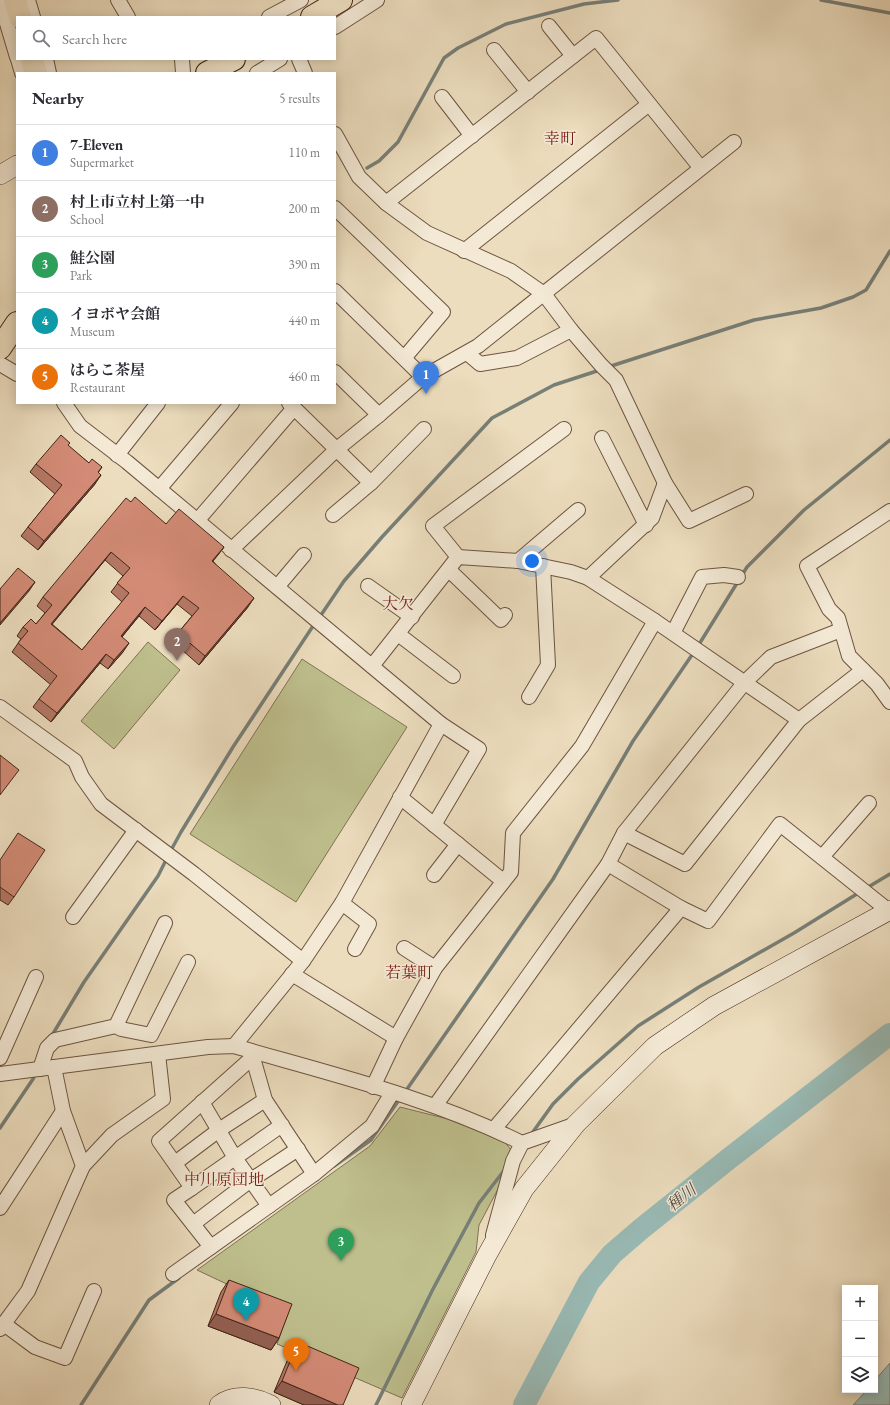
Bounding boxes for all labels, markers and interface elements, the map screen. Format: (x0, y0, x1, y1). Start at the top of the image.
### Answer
search box (16, 16, 336, 60)
icon: search (30, 27, 52, 49)
text: Search here (62, 29, 127, 48)
text: Nearby (32, 87, 84, 109)
text: 5 results (279, 90, 320, 107)
district label: 幸町 (544, 128, 576, 149)
text: 7-Eleven (70, 135, 123, 154)
text: 1 (42, 144, 48, 161)
text: 110 m (289, 144, 320, 161)
text: Supermarket (70, 154, 134, 171)
text: 村上市立村上第一中 (70, 192, 205, 211)
text: 2 (42, 200, 48, 217)
text: 200 m (289, 200, 320, 217)
text: School (70, 211, 104, 228)
text: 鮭公園 (70, 248, 115, 267)
text: 3 (42, 256, 48, 273)
text: 390 m (289, 256, 320, 273)
text: Park (70, 267, 92, 284)
text: イヨボヤ会館 (70, 304, 160, 323)
text: 4 (42, 312, 48, 329)
text: 440 m (289, 312, 320, 329)
text: Museum (70, 323, 115, 340)
text: はらこ茶屋 (70, 360, 145, 379)
pin: 1 (413, 361, 439, 394)
text: 5 (42, 368, 48, 385)
text: 460 m (289, 368, 320, 385)
text: Restaurant (70, 379, 125, 396)
your location (522, 551, 542, 571)
district label: 大欠 (382, 593, 414, 614)
pin: 2 (164, 628, 190, 661)
district label: 若葉町 (385, 962, 433, 983)
district label: 中川原団地 (184, 1169, 264, 1190)
water label: 種川 (662, 1178, 702, 1216)
pin: 3 (328, 1228, 354, 1261)
map controls (842, 1285, 878, 1393)
button: + (842, 1285, 878, 1321)
pin: 4 (233, 1288, 259, 1321)
button: − (842, 1321, 878, 1357)
pin: 5 (283, 1338, 309, 1371)
button: layers (842, 1357, 878, 1393)

